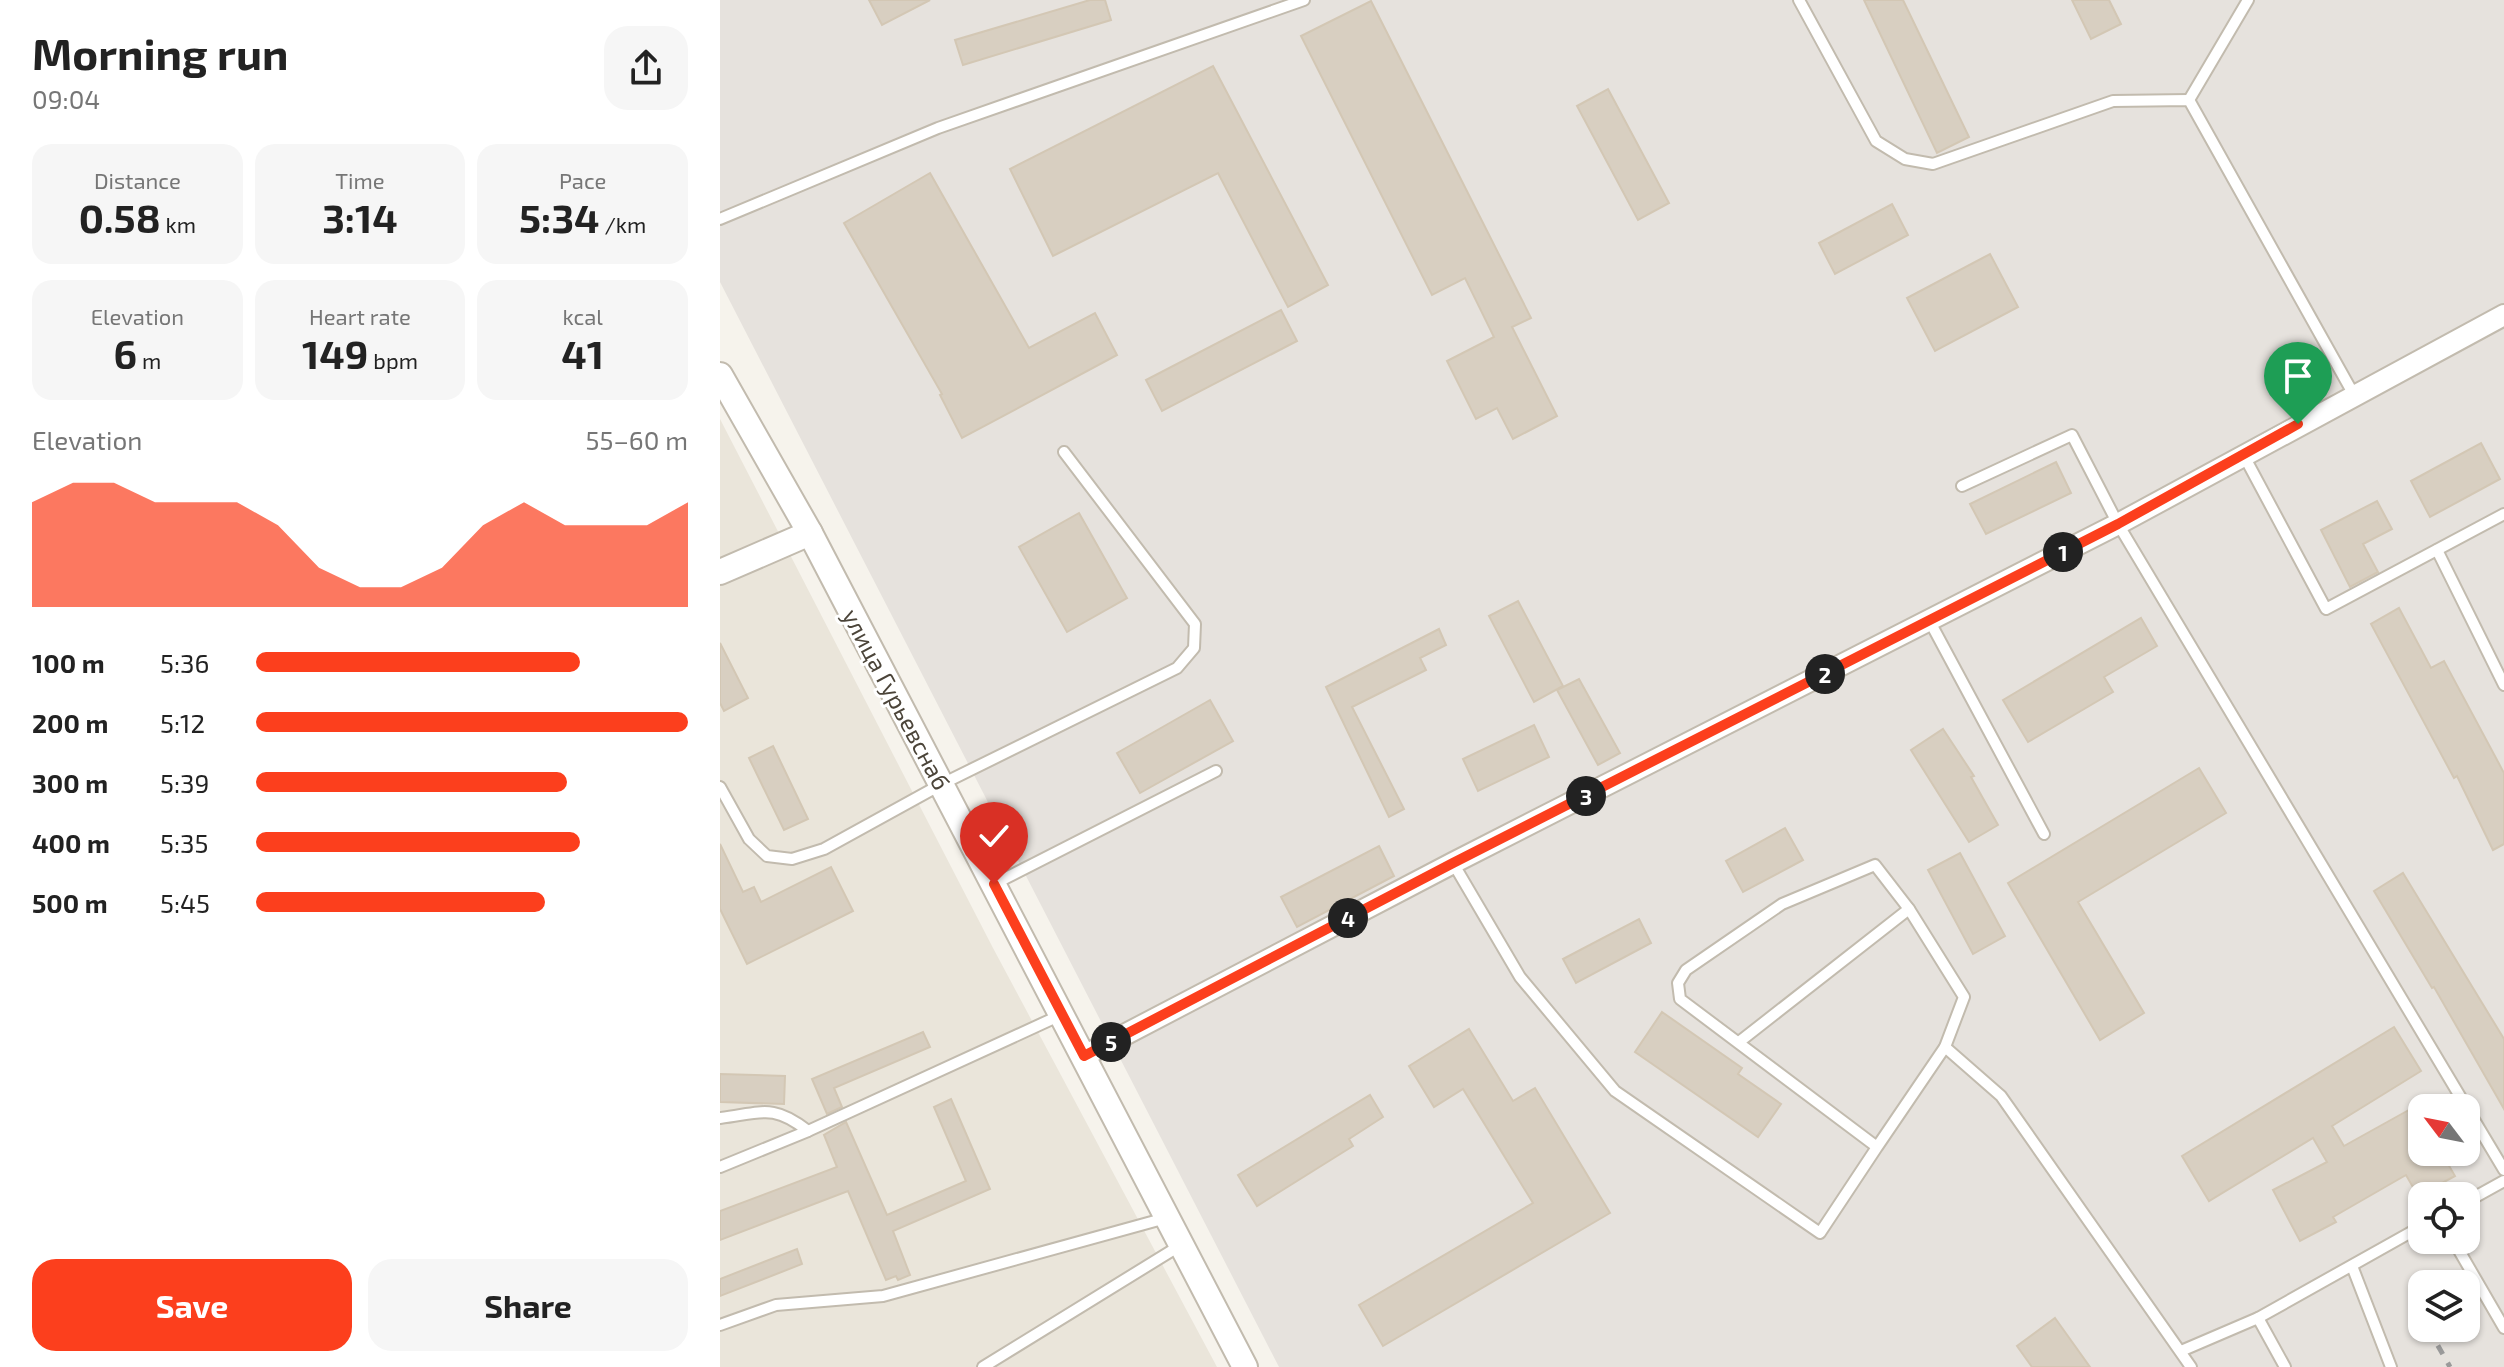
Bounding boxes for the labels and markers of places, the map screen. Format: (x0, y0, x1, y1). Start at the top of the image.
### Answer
pin (2264, 342, 2332, 424)
pin: 1 (2043, 532, 2083, 572)
pin: 2 (1805, 654, 1845, 694)
pin: 3 (1566, 776, 1606, 816)
pin (960, 802, 1028, 884)
pin: 4 (1328, 898, 1368, 938)
pin: 5 (1091, 1022, 1131, 1062)

